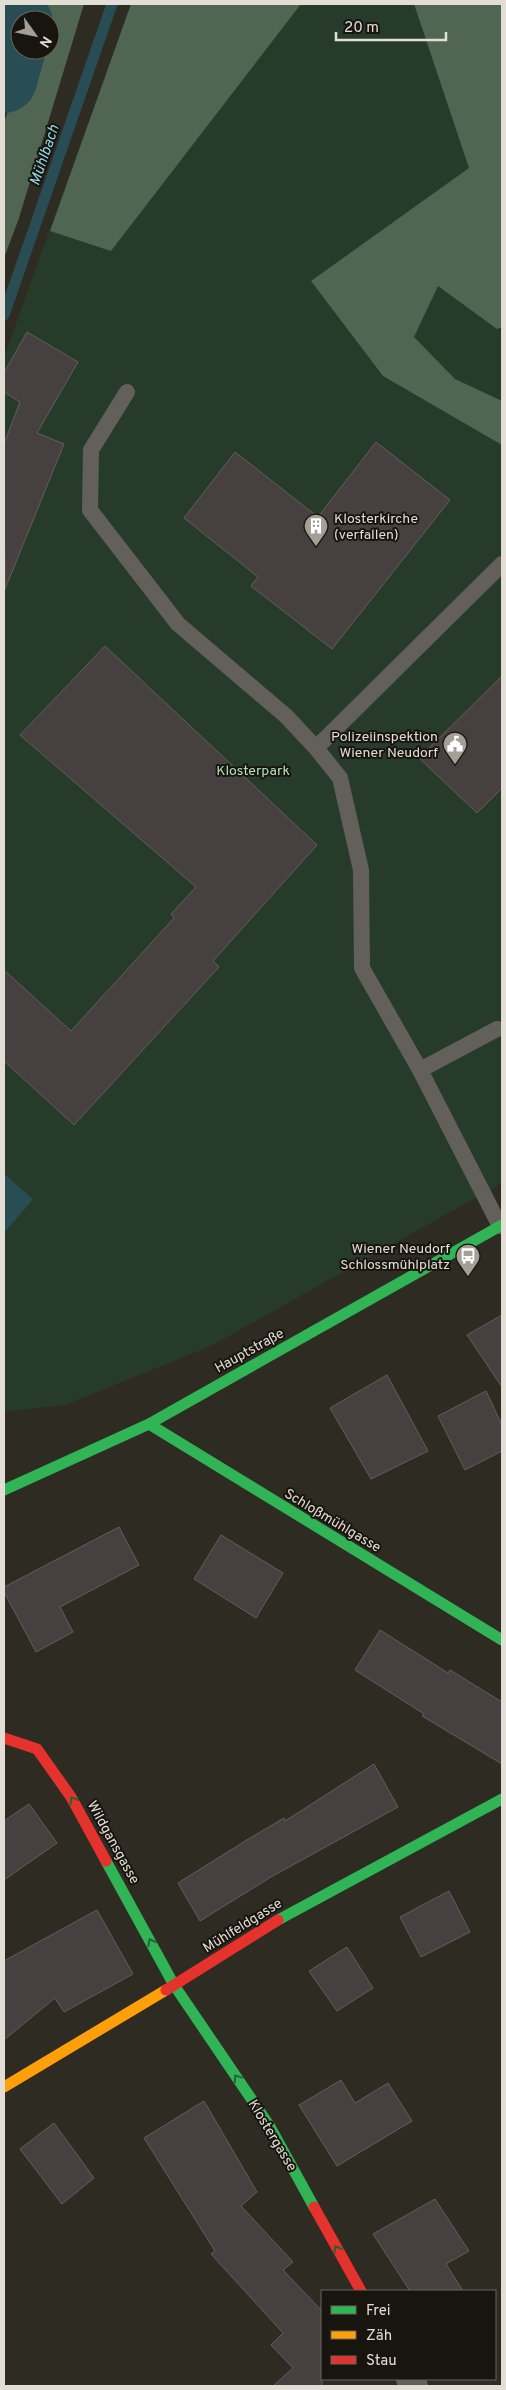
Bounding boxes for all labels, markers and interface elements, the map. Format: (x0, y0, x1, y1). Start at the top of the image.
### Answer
north arrow (10, 10, 60, 60)
scale bar (336, 10, 446, 42)
text: 20 m (344, 19, 379, 38)
text: N (35, 32, 55, 50)
water label: Mühlbach (26, 123, 65, 188)
place label: Klosterkirche (verfallen) (334, 511, 418, 544)
building icon: Klosterkirche (verfallen) (303, 513, 329, 547)
place label: Polizeiinspektion Wiener Neudorf (331, 729, 438, 762)
public building icon: Polizeiinspektion Wiener Neudorf (442, 731, 468, 765)
park label: Klosterpark (216, 763, 290, 780)
place label: Wiener Neudorf Schlossmühlplatz (340, 1241, 450, 1274)
bus stop icon: Wiener Neudorf Schlossmühlplatz (455, 1243, 481, 1277)
street label: Hauptstraße (212, 1325, 287, 1377)
street label: Schloßmühlgasse (281, 1486, 384, 1557)
one-way arrow (69, 1797, 79, 1806)
street label: Wildgansgasse (83, 1798, 143, 1887)
street label: Mühlfeldgasse (200, 1895, 285, 1957)
one-way arrow (148, 1939, 158, 1948)
one-way arrow (234, 2075, 243, 2084)
street label: Klostergasse (244, 2097, 300, 2175)
one-way arrow (333, 2245, 343, 2254)
legend (321, 2290, 496, 2380)
text: Frei (366, 2302, 391, 2321)
text: Zäh (366, 2327, 392, 2346)
text: Stau (366, 2352, 397, 2371)

